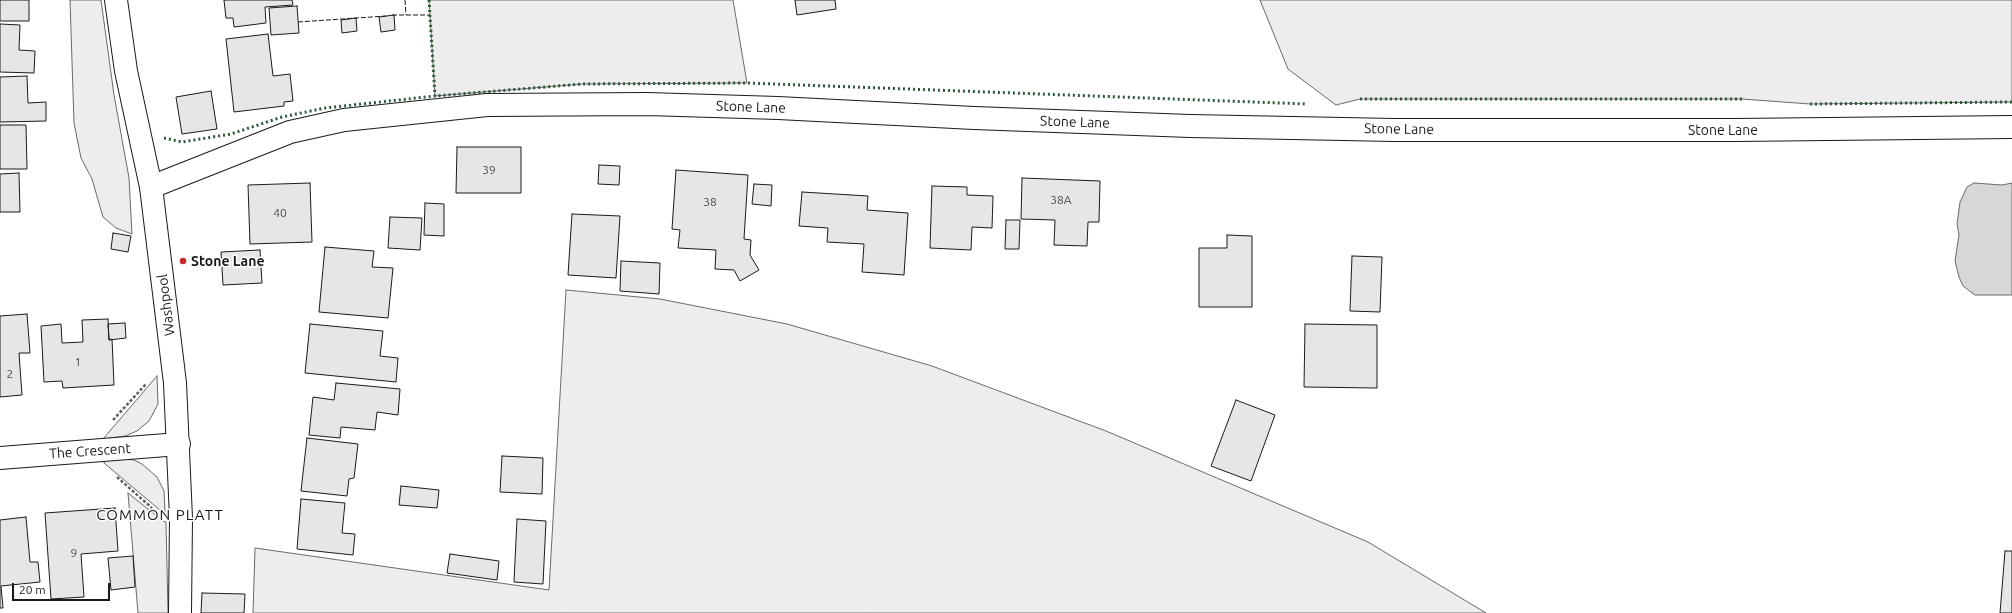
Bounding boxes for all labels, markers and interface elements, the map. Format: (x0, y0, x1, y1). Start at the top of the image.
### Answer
street label: Stone Lane (716, 97, 786, 117)
street label: Stone Lane (1040, 112, 1110, 132)
street label: Stone Lane (1364, 120, 1434, 138)
street label: Stone Lane (1688, 122, 1758, 138)
house number: 39 (482, 163, 496, 177)
house number: 38A (1050, 193, 1072, 207)
house number: 38 (703, 195, 717, 209)
house number: 40 (273, 206, 287, 220)
place label: Stone Lane (191, 253, 264, 269)
marker: Stone Lane (178, 256, 188, 266)
street label: Washpool (154, 273, 178, 337)
house number: 1 (75, 355, 81, 369)
house number: 2 (7, 367, 13, 381)
street label: The Crescent (48, 440, 132, 462)
district label: COMMON PLATT (96, 506, 224, 524)
house number: 9 (71, 546, 77, 560)
scale bar (14, 575, 112, 601)
text: 20 m (19, 583, 46, 596)

